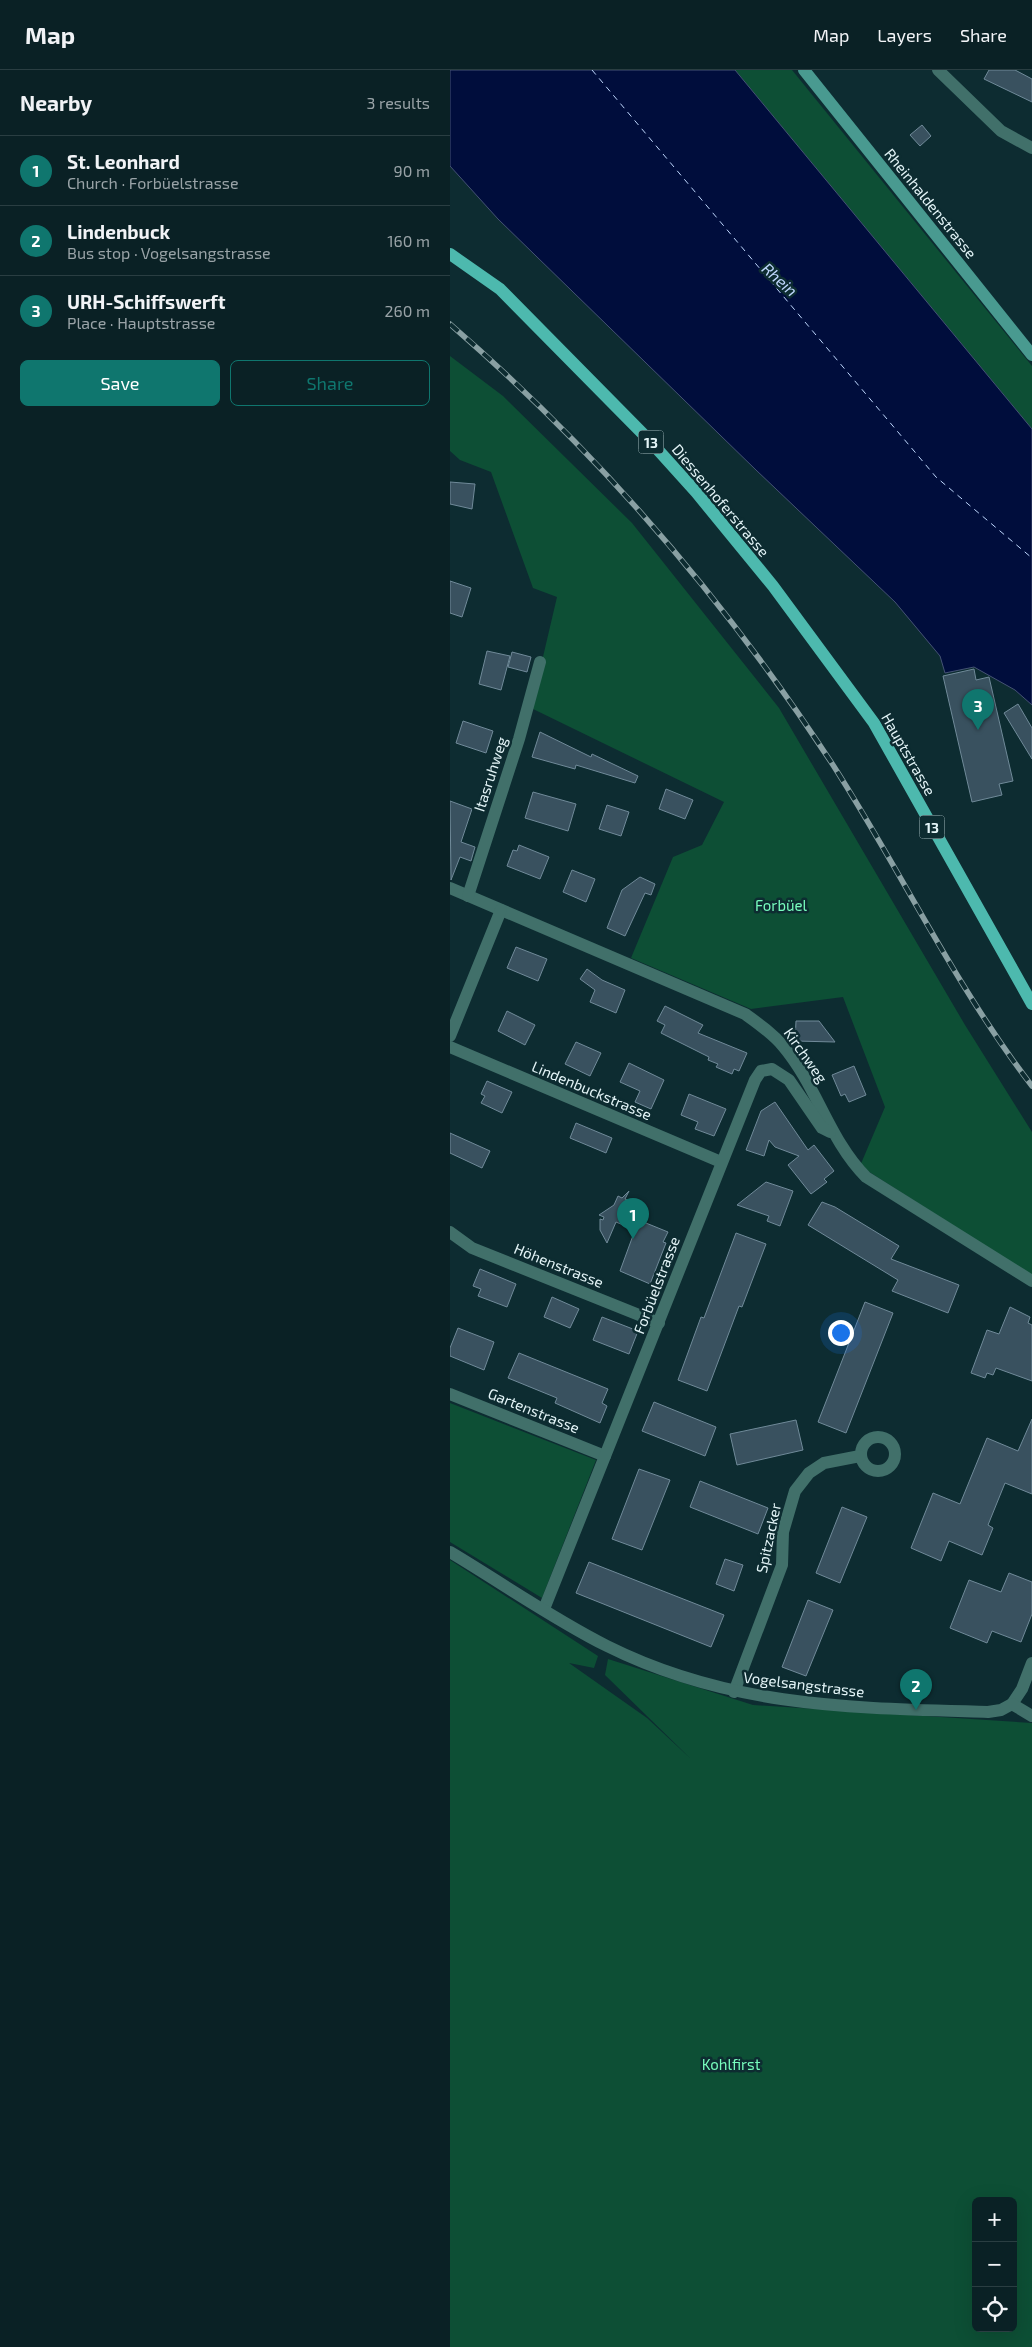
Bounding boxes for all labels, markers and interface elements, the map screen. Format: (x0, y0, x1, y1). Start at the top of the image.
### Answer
text: Map (25, 20, 75, 49)
text: Map (813, 24, 849, 46)
text: Layers (877, 24, 932, 46)
text: Share (960, 24, 1007, 46)
text: Nearby (20, 90, 92, 115)
text: 3 results (367, 93, 430, 112)
street label: Rheinhaldenstrasse (881, 144, 981, 262)
text: St. Leonhard (67, 150, 180, 173)
text: 1 (33, 161, 39, 180)
text: 90 m (394, 161, 430, 180)
text: Church · Forbüelstrasse (67, 173, 239, 192)
text: Lindenbuck (67, 220, 170, 243)
text: 2 (31, 231, 41, 250)
text: 160 m (387, 231, 430, 250)
text: Bus stop · Vogelsangstrasse (67, 243, 271, 262)
water label: Rhein (758, 258, 802, 300)
text: URH-Schiffswerft (67, 290, 226, 313)
text: 3 (31, 301, 41, 320)
text: 260 m (385, 301, 430, 320)
text: Place · Hauptstrasse (67, 313, 215, 332)
button: Save (20, 360, 220, 406)
button: Share (230, 360, 430, 406)
road number: 13 (638, 431, 664, 454)
street label: Diessenhoferstrasse (669, 440, 773, 560)
pin: 3 (962, 689, 994, 730)
street label: Hauptstrasse (878, 710, 940, 798)
street label: Itasruhweg (469, 734, 511, 814)
road number: 13 (920, 816, 944, 839)
park label: Forbüel (755, 896, 808, 914)
street label: Kirchweg (781, 1024, 832, 1087)
street label: Lindenbuckstrasse (529, 1057, 655, 1123)
pin: 1 (617, 1198, 649, 1239)
street label: Forbüelstrasse (629, 1234, 683, 1336)
street label: Höhenstrasse (512, 1239, 606, 1291)
your location (828, 1320, 854, 1346)
street label: Gartenstrasse (486, 1383, 582, 1437)
street label: Spitzacker (752, 1501, 784, 1575)
street label: Vogelsangstrasse (742, 1668, 866, 1700)
pin: 2 (900, 1669, 932, 1710)
park label: Kohlfirst (702, 2055, 761, 2073)
map controls (972, 2197, 1017, 2332)
button: + (972, 2197, 1017, 2242)
button: − (972, 2242, 1017, 2287)
button: locate (972, 2287, 1017, 2332)

